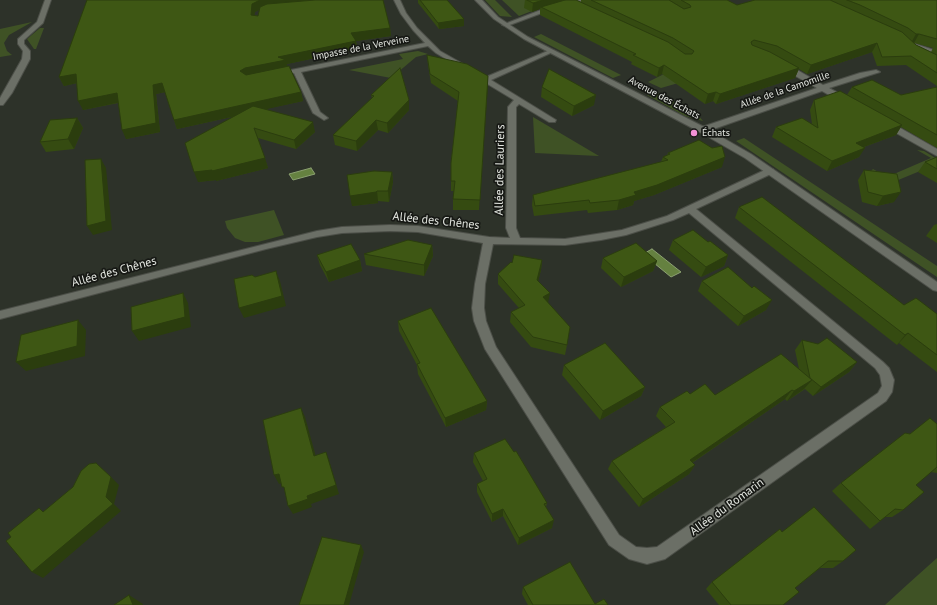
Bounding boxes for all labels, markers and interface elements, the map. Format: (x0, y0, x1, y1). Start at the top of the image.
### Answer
street label: Impasse de la Verveine (312, 33, 410, 63)
street label: Allée de la Camomille (739, 69, 831, 111)
street label: Avenue des Échats (626, 74, 702, 122)
street label: Allée des Lauriers (492, 124, 508, 216)
place label: Échats (702, 127, 730, 139)
marker: Échats (689, 128, 699, 138)
street label: Allée des Chênes (392, 209, 480, 233)
street label: Allée des Chênes (70, 254, 158, 290)
street label: Allée du Romarin (687, 475, 767, 539)

